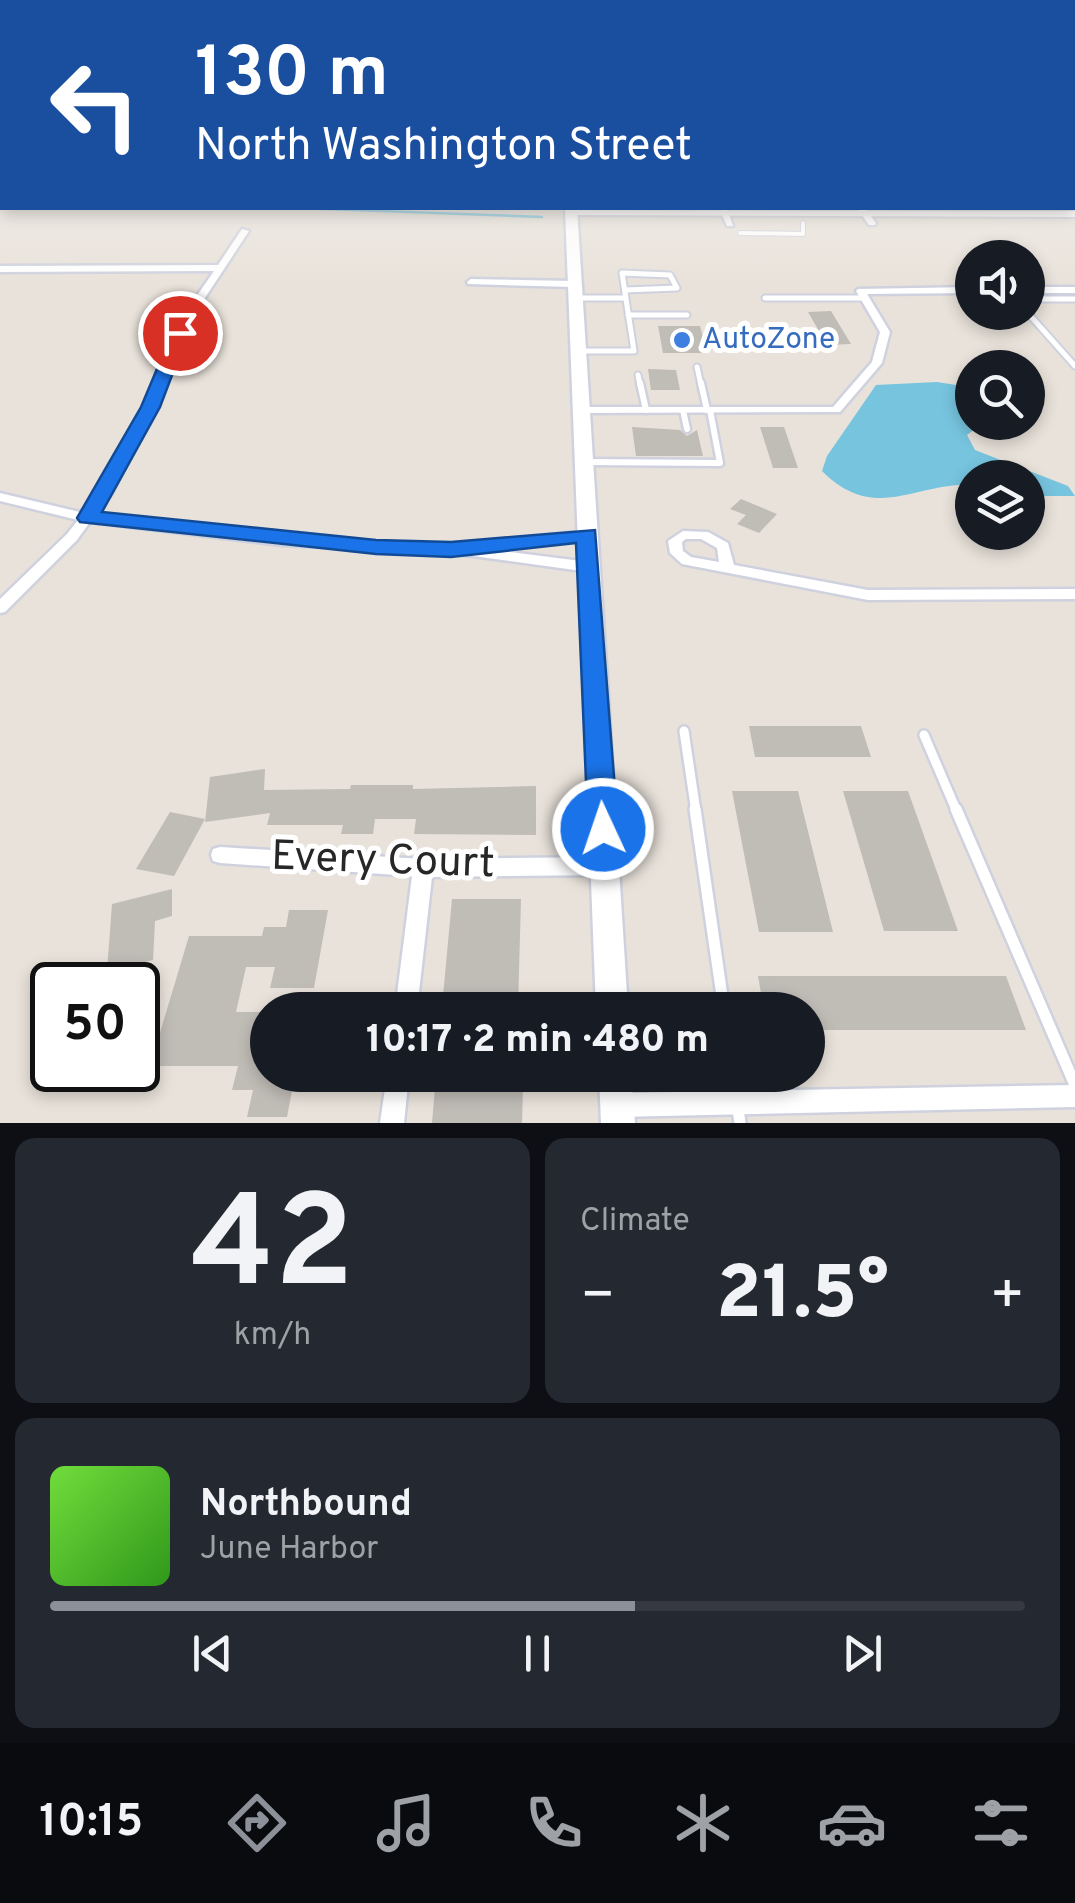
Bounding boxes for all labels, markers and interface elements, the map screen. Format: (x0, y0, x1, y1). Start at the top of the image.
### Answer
text: 130 m (195, 32, 389, 121)
icon: left (30, 40, 160, 170)
text: North Washington Street (195, 119, 692, 176)
map controls (955, 240, 1045, 550)
button: sound (955, 240, 1045, 330)
pin (138, 291, 223, 376)
icon: arrive (153, 306, 208, 361)
place label: AutoZone (702, 322, 835, 359)
marker: AutoZone (671, 329, 693, 351)
button: search (955, 350, 1045, 440)
button: layers (955, 460, 1045, 550)
position arrow (551, 777, 655, 881)
street label: Every Court (270, 832, 496, 892)
speed limit sign: 50 (30, 962, 160, 1092)
text: 10:17 · 2 min · 480 m (366, 1017, 709, 1066)
text: 42 (191, 1168, 354, 1333)
text: Climate (580, 1202, 690, 1242)
text: 21.5° (716, 1250, 889, 1345)
text: − (580, 1263, 615, 1333)
text: + (990, 1263, 1025, 1333)
text: km/h (234, 1316, 311, 1356)
text: Northbound (200, 1481, 412, 1530)
text: June Harbor (200, 1530, 379, 1570)
icon: previous (185, 1626, 240, 1681)
icon: pause (510, 1626, 565, 1681)
icon: next (835, 1626, 890, 1681)
icon: directions (222, 1788, 292, 1858)
icon: music (371, 1788, 441, 1858)
icon: phone (519, 1788, 589, 1858)
icon: climate (668, 1788, 738, 1858)
icon: car (817, 1788, 887, 1858)
icon: filters (966, 1788, 1036, 1858)
text: 10:15 (39, 1795, 143, 1852)

